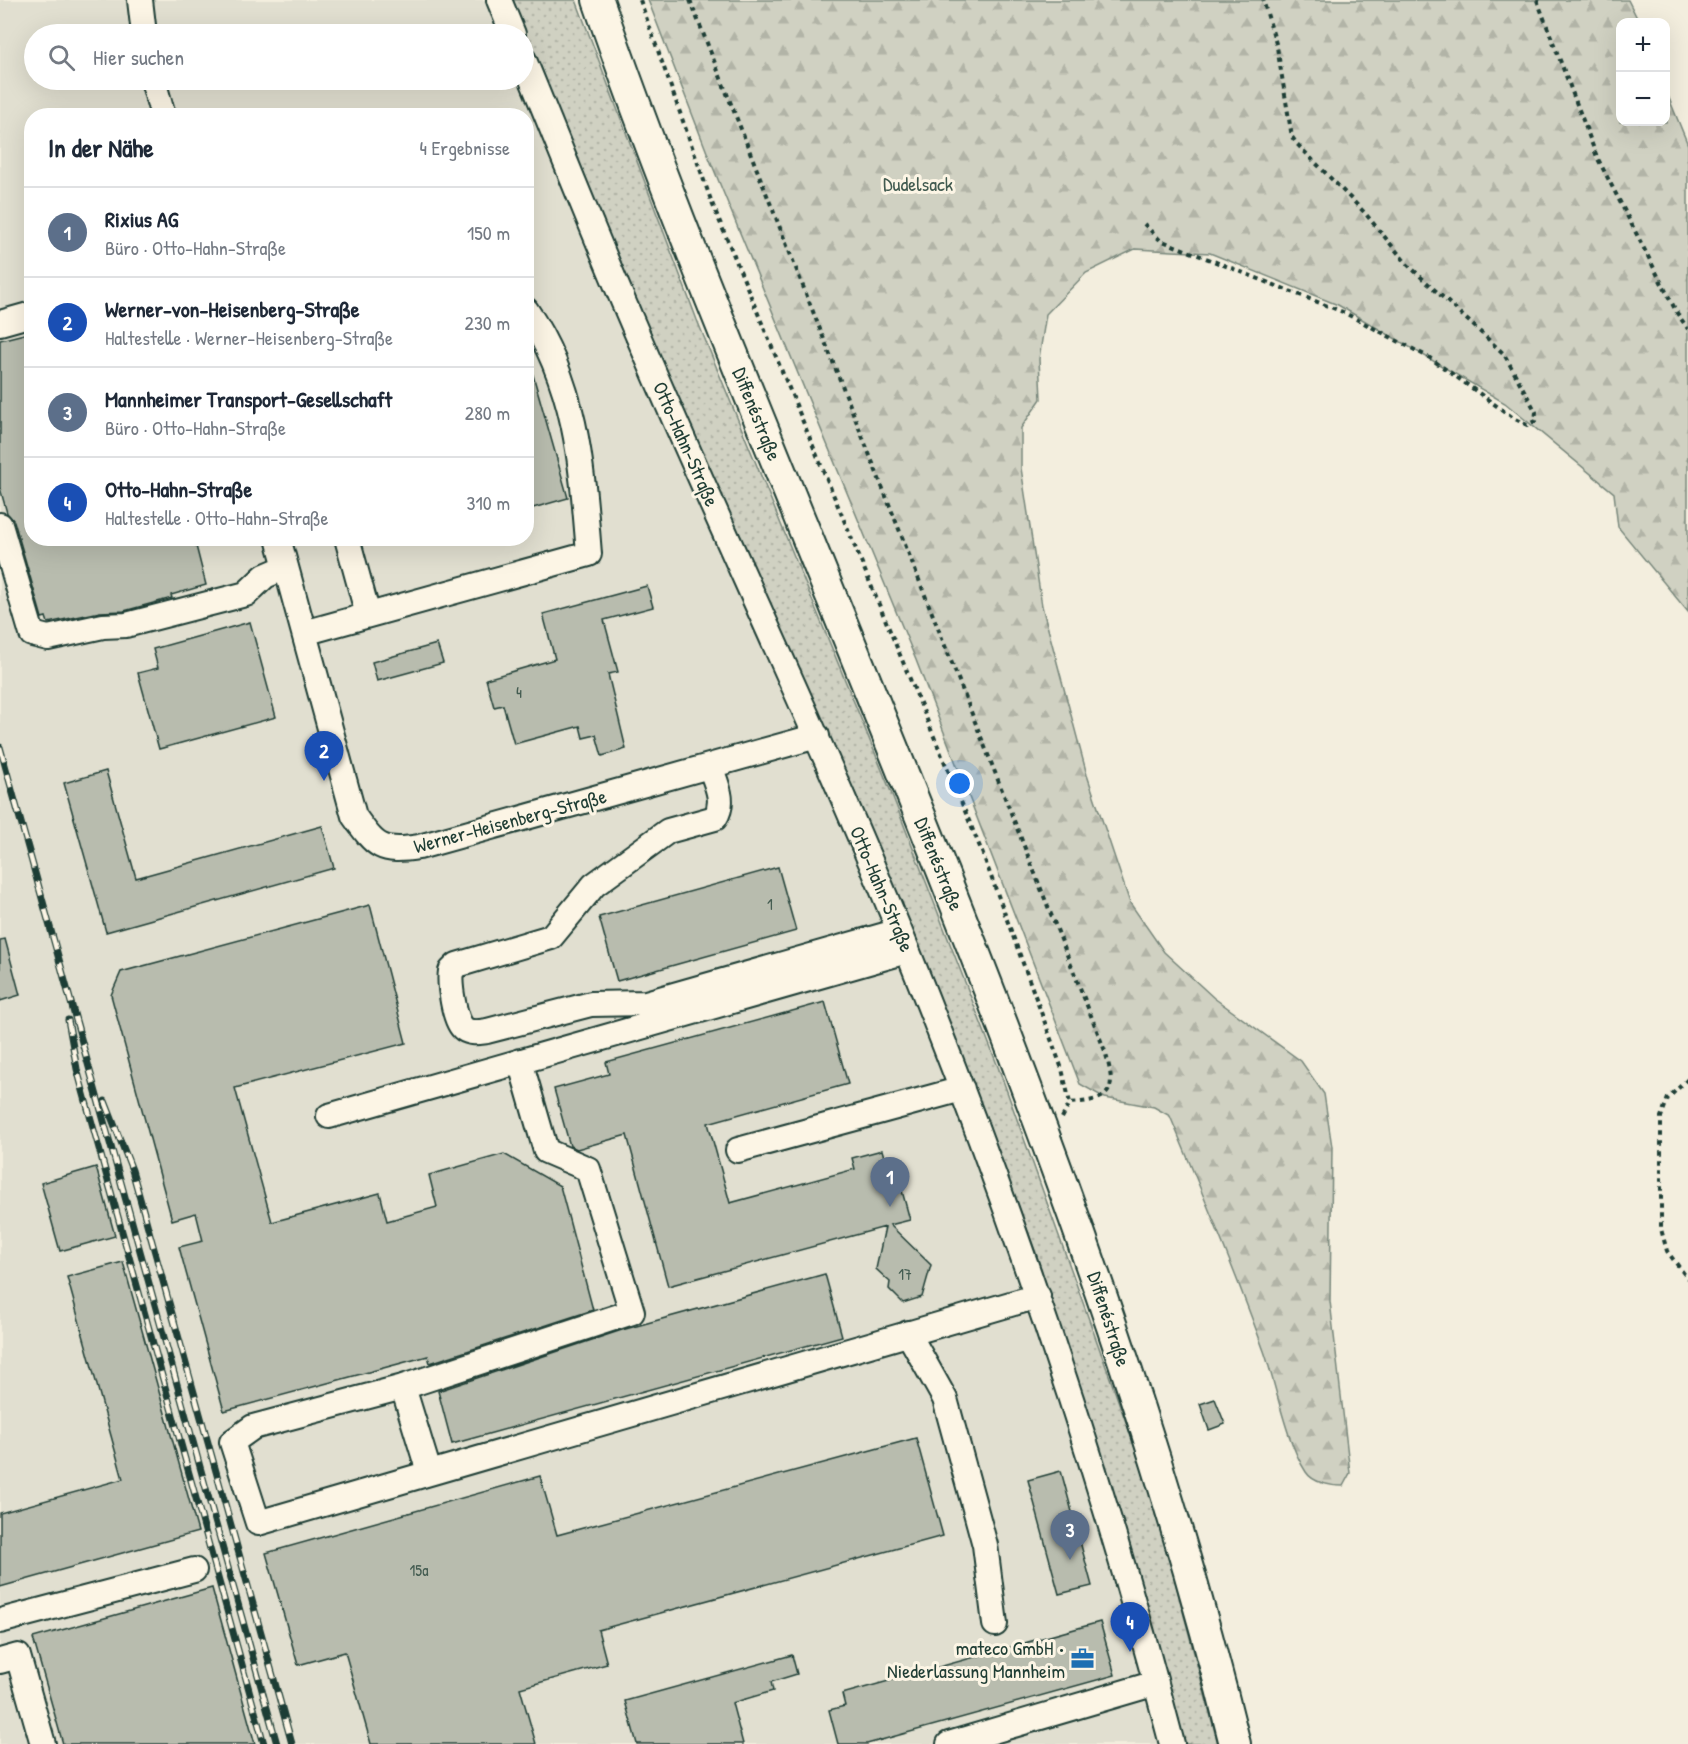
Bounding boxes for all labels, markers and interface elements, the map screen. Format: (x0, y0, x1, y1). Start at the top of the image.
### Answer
map controls (1616, 18, 1670, 126)
button: + (1616, 18, 1670, 72)
search box (24, 24, 534, 90)
icon: search (45, 41, 78, 74)
text: Hier suchen (93, 42, 184, 72)
button: − (1616, 72, 1670, 126)
text: In der Nähe (48, 130, 154, 165)
text: 4 Ergebnisse (419, 134, 510, 161)
park label: Dudelsack (883, 170, 953, 197)
text: Rixius AG (105, 204, 178, 234)
text: 1 (64, 219, 71, 246)
text: 150 m (467, 219, 510, 246)
text: Büro · Otto-Hahn-Straße (105, 234, 286, 261)
text: Werner-von-Heisenberg-Straße (105, 294, 360, 324)
text: 2 (63, 309, 72, 336)
text: 230 m (465, 309, 510, 336)
text: Haltestelle · Werner-Heisenberg-Straße (105, 324, 393, 351)
street label: Diffenéstraße (727, 363, 788, 464)
street label: Otto-Hahn-Straße (647, 377, 726, 510)
text: Mannheimer Transport-Gesellschaft (105, 384, 392, 414)
text: 3 (63, 399, 72, 426)
text: 280 m (465, 399, 510, 426)
text: Büro · Otto-Hahn-Straße (105, 414, 286, 441)
text: Otto-Hahn-Straße (105, 474, 252, 504)
text: 4 (64, 489, 71, 516)
text: 310 m (467, 489, 510, 516)
text: Haltestelle · Otto-Hahn-Straße (105, 504, 329, 531)
house number: 4 (516, 681, 522, 703)
pin: 2 (304, 732, 344, 781)
your location (945, 769, 974, 798)
street label: Werner-Heisenberg-Straße (411, 782, 609, 859)
street label: Diffenéstraße (909, 813, 970, 914)
street label: Otto-Hahn-Straße (844, 822, 921, 956)
house number: 1 (767, 893, 773, 915)
pin: 1 (870, 1158, 910, 1207)
house number: 17 (898, 1263, 912, 1285)
street label: Diffenéstraße (1081, 1268, 1137, 1370)
pin: 3 (1050, 1510, 1090, 1560)
house number: 15a (410, 1559, 428, 1581)
pin: 4 (1110, 1602, 1150, 1652)
place label: mateco GmbH • Niederlassung Mannheim (887, 1634, 1065, 1684)
office icon: mateco GmbH • Niederlassung Mannheim (1070, 1646, 1096, 1672)

